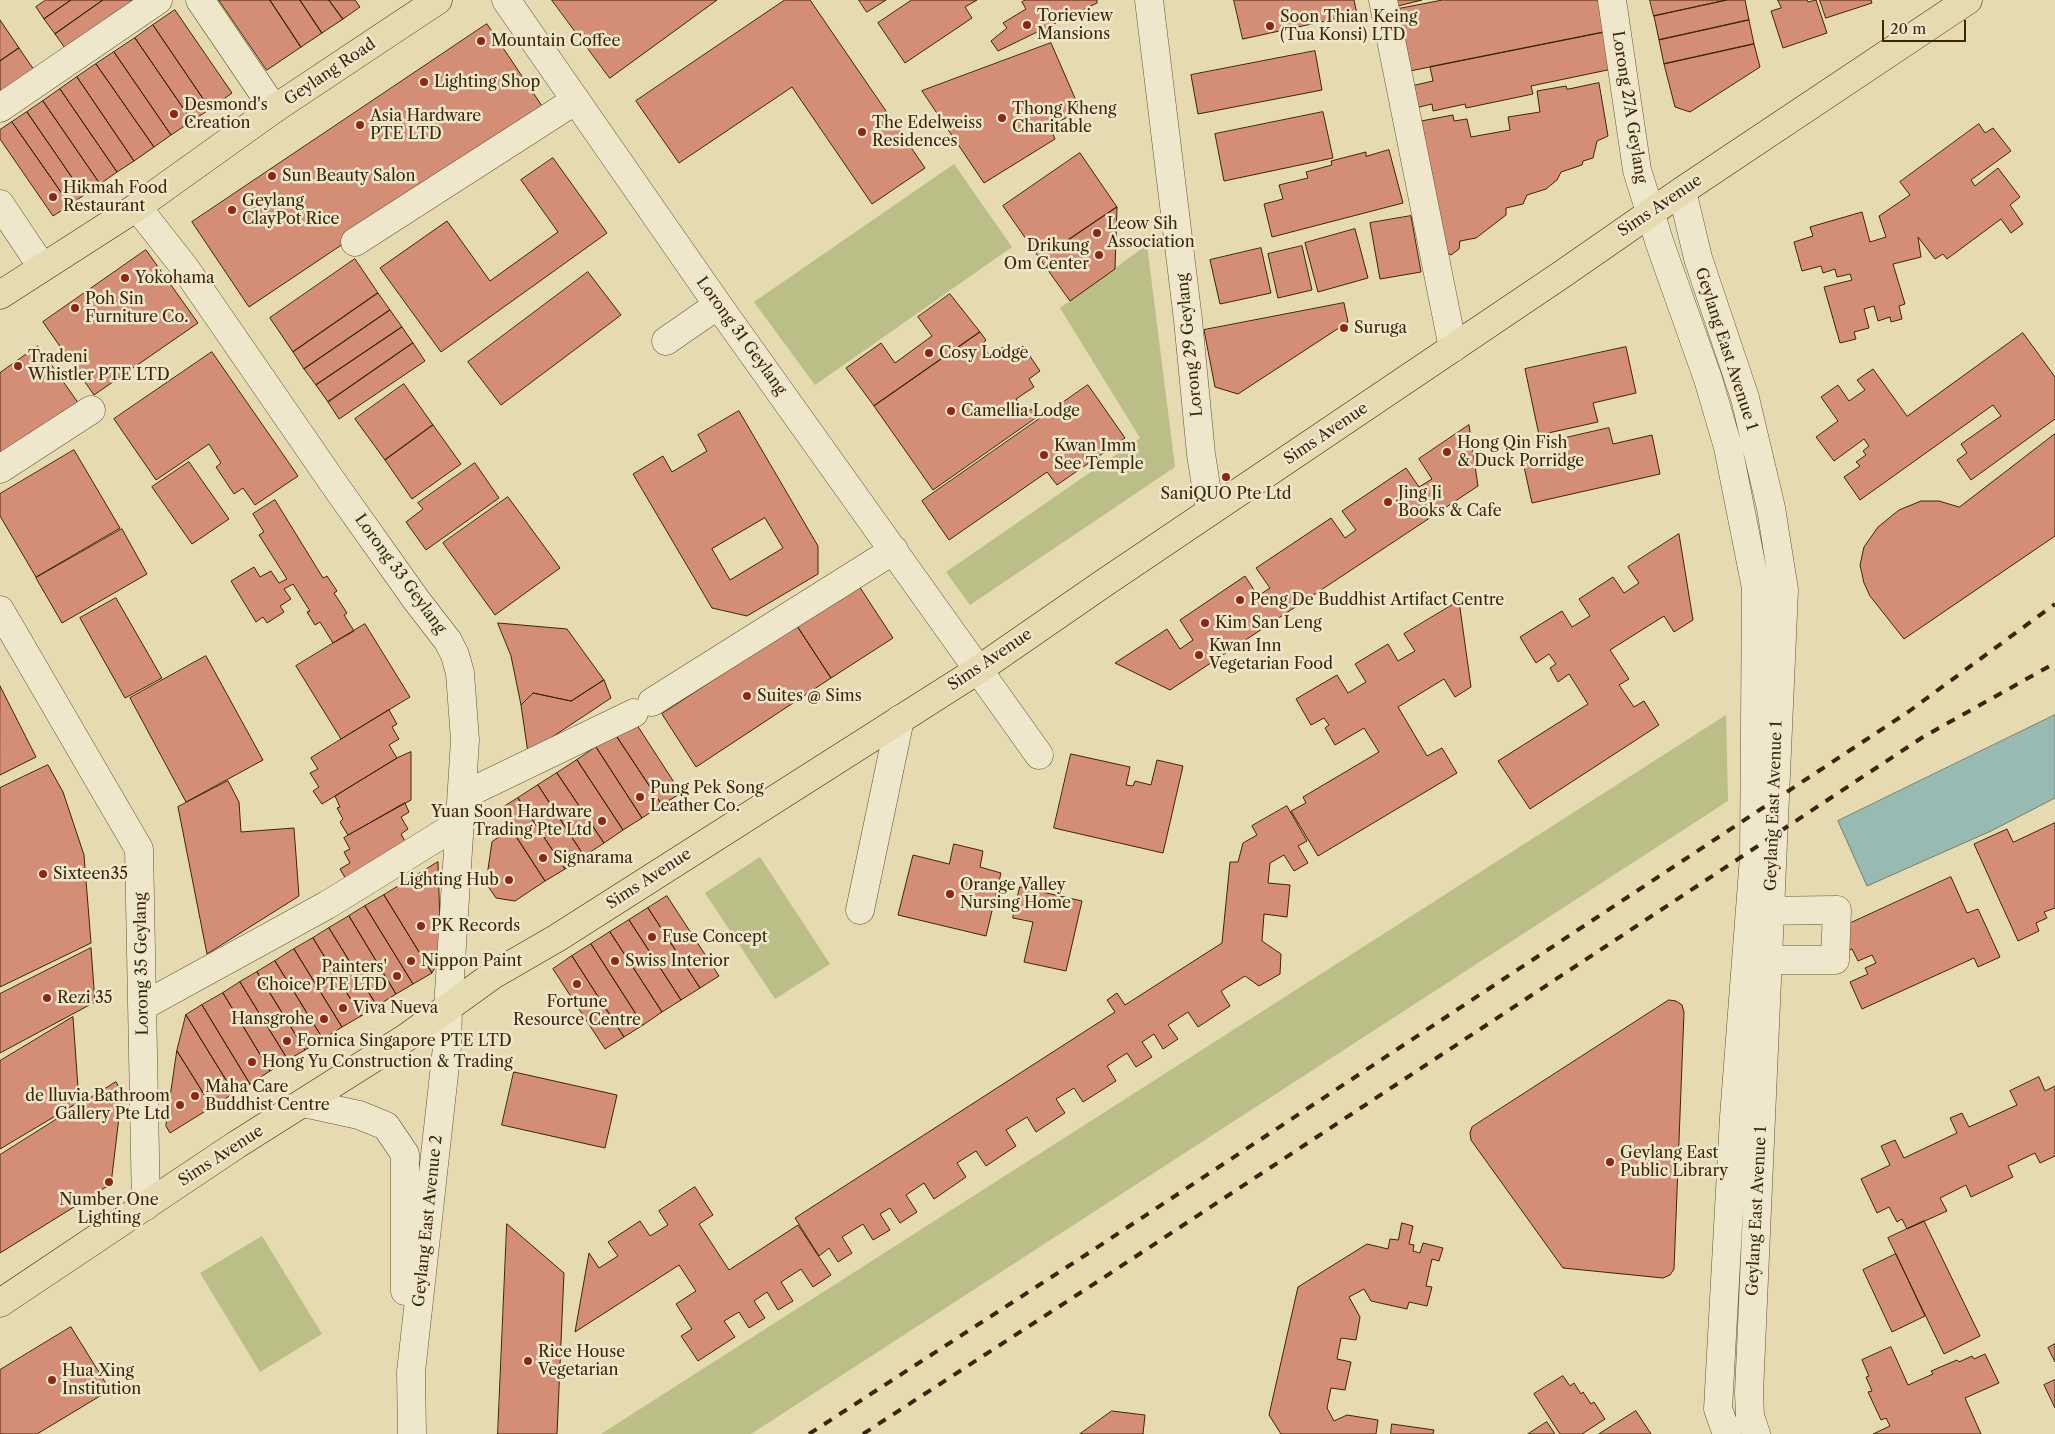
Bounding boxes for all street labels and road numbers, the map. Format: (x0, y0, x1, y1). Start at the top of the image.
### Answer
street label: Lorong 27A Geylang (1607, 29, 1651, 185)
street label: Geylang Road (281, 34, 379, 110)
street label: Sims Avenue (1614, 171, 1706, 241)
street label: Geylang East Avenue 1 (1691, 265, 1761, 433)
street label: Lorong 29 Geylang (1173, 272, 1207, 418)
street label: Lorong 31 Geylang (692, 273, 790, 399)
street label: Sims Avenue (1280, 399, 1372, 469)
street label: Lorong 33 Geylang (350, 510, 450, 638)
street label: Sims Avenue (944, 625, 1036, 695)
street label: Geylang East Avenue 1 (1761, 721, 1787, 891)
street label: Sims Avenue (603, 844, 695, 914)
street label: Lorong 35 Geylang (131, 892, 153, 1036)
street label: Sims Avenue (175, 1121, 267, 1191)
street label: Geylang East Avenue 1 (1743, 1125, 1771, 1297)
street label: Geylang East Avenue 2 (409, 1134, 447, 1308)

